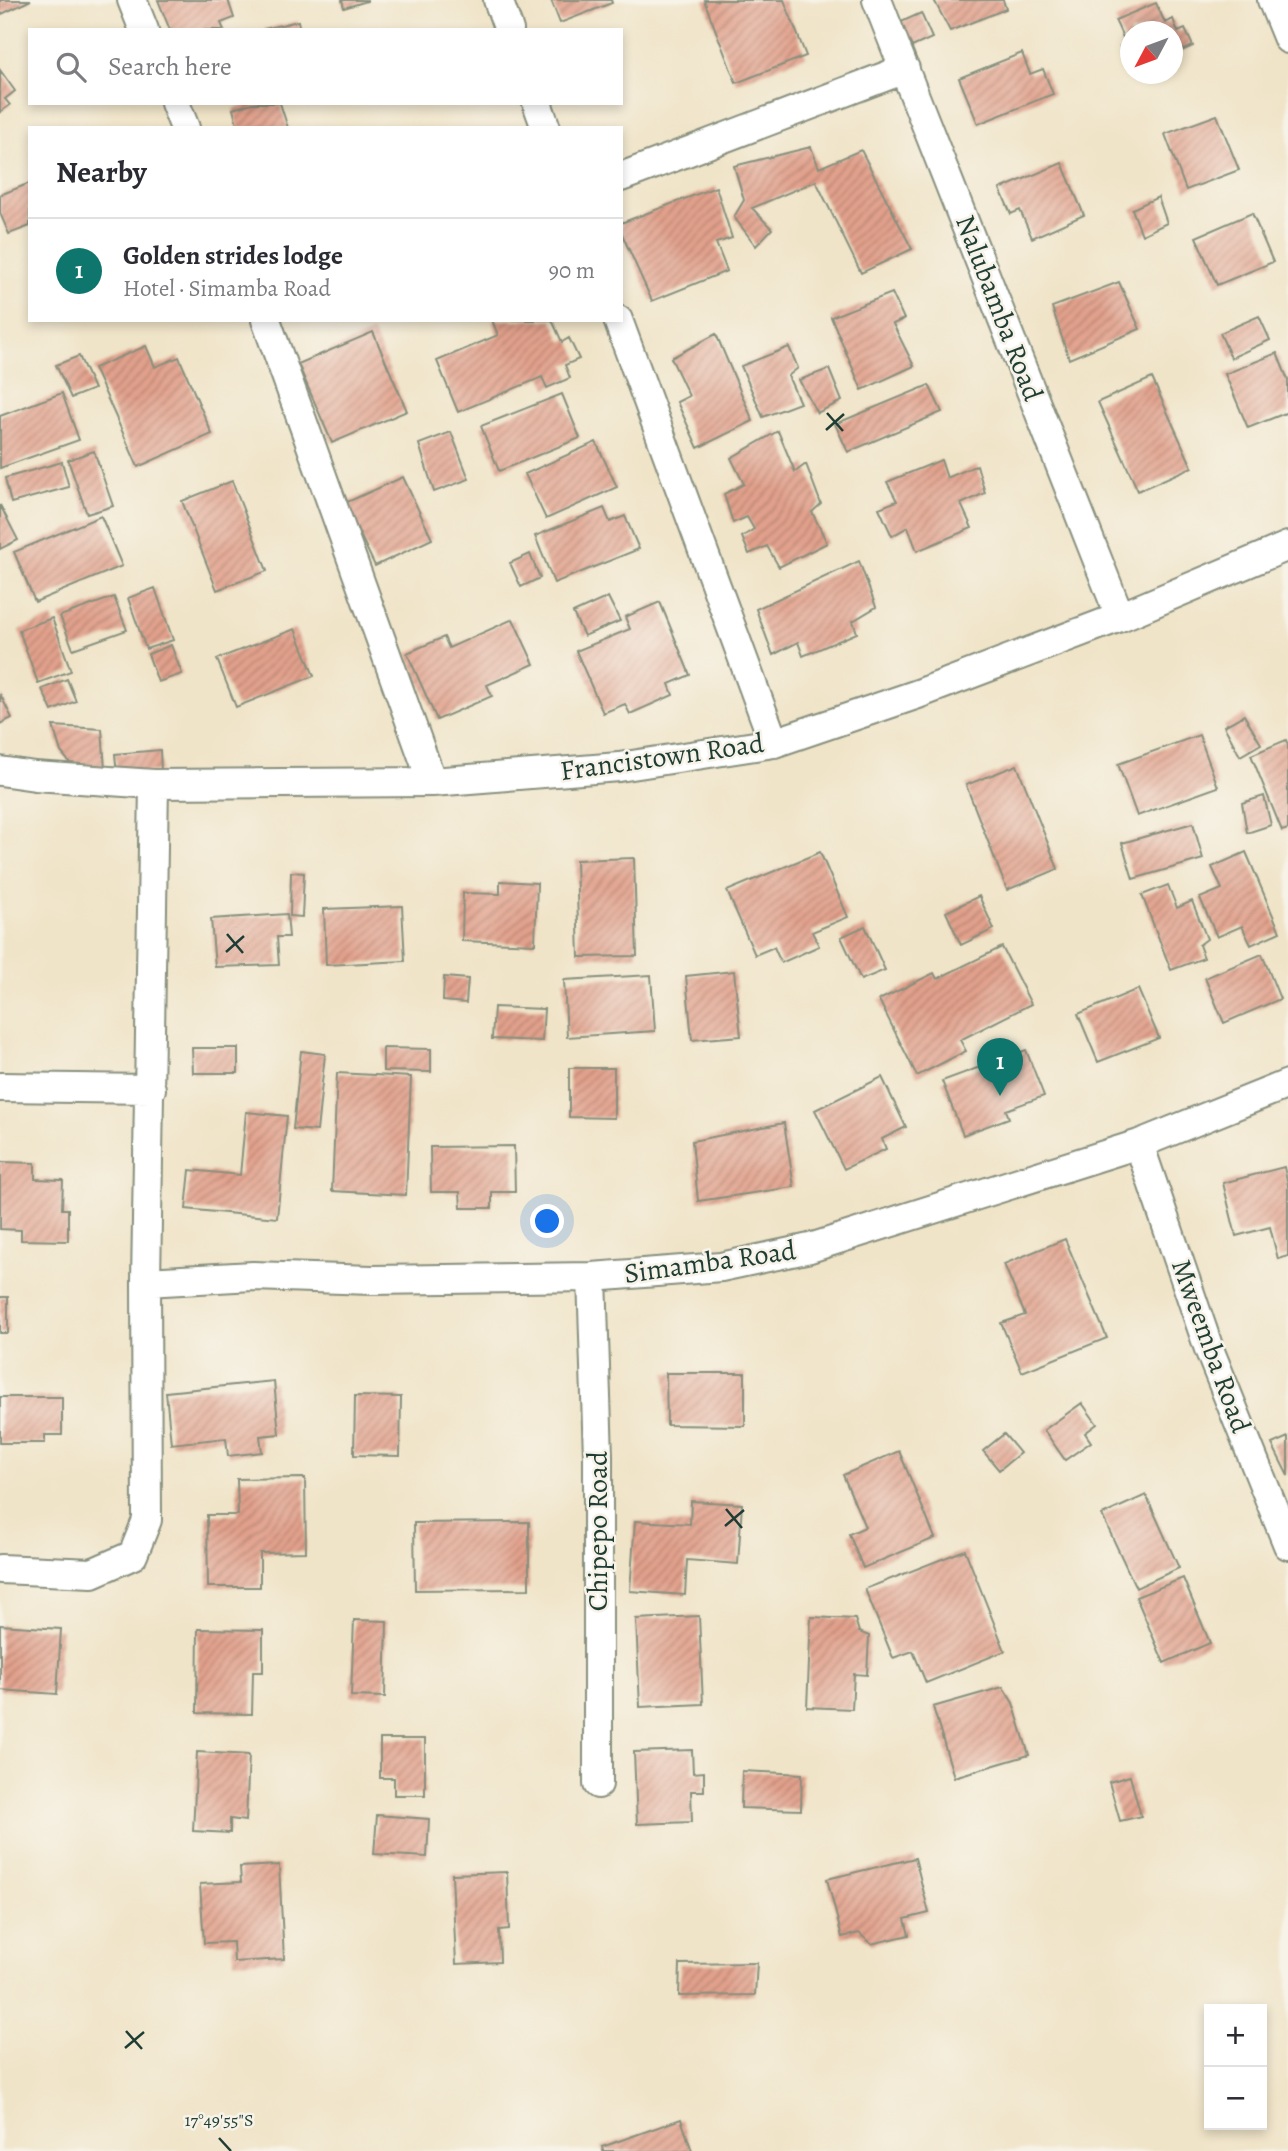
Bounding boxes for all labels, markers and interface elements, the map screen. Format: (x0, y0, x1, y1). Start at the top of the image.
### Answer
north arrow (1120, 21, 1183, 84)
search box (28, 28, 623, 105)
icon: search (52, 48, 90, 86)
text: Search here (108, 49, 232, 84)
text: Nearby (56, 152, 147, 192)
street label: Nalubamba Road (946, 210, 1052, 407)
text: Golden strides lodge (123, 238, 343, 273)
text: 1 (75, 255, 83, 286)
text: 90 m (549, 255, 595, 286)
text: Hotel · Simamba Road (123, 273, 331, 304)
street label: Francistown Road (558, 724, 767, 790)
pin: 1 (977, 1038, 1023, 1096)
your location (530, 1204, 564, 1238)
street label: Simamba Road (622, 1231, 799, 1293)
street label: Mweemba Road (1162, 1254, 1260, 1439)
street label: Chipepo Road (579, 1450, 617, 1611)
map controls (1204, 2004, 1267, 2130)
button: + (1204, 2004, 1267, 2067)
button: − (1204, 2067, 1267, 2130)
text: 17°49'55"S (184, 2108, 254, 2132)

